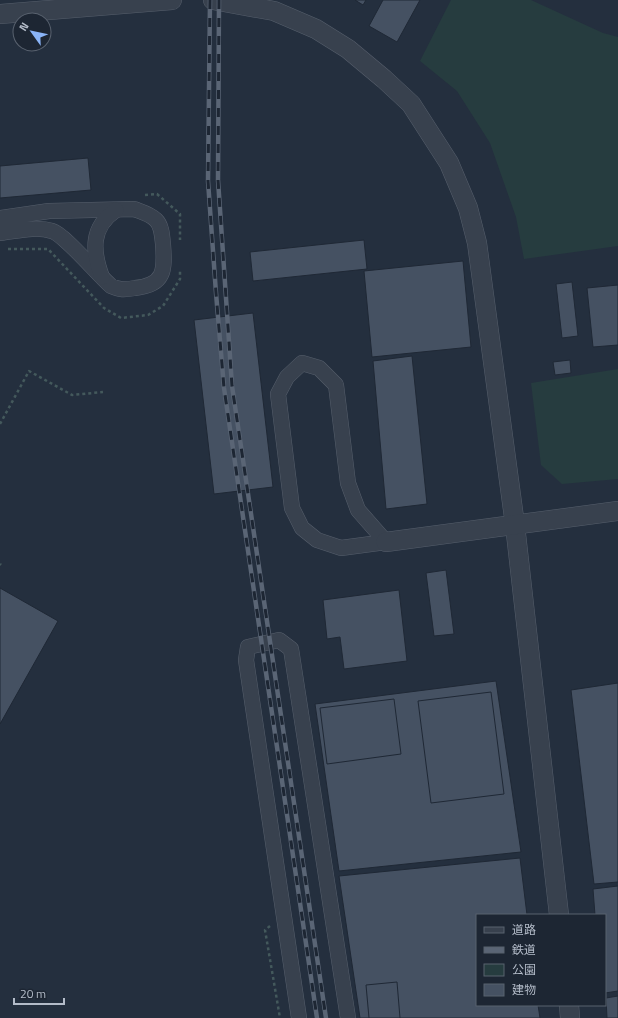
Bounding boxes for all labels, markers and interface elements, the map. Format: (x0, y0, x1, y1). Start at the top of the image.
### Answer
north arrow (12, 12, 52, 52)
text: N (15, 19, 32, 34)
legend (476, 914, 606, 1006)
text: 道路 (512, 920, 536, 939)
text: 鉄道 (512, 940, 536, 959)
text: 公園 (512, 960, 536, 979)
scale bar (14, 980, 64, 1006)
text: 建物 (512, 980, 536, 999)
text: 20 m (20, 984, 46, 1003)

